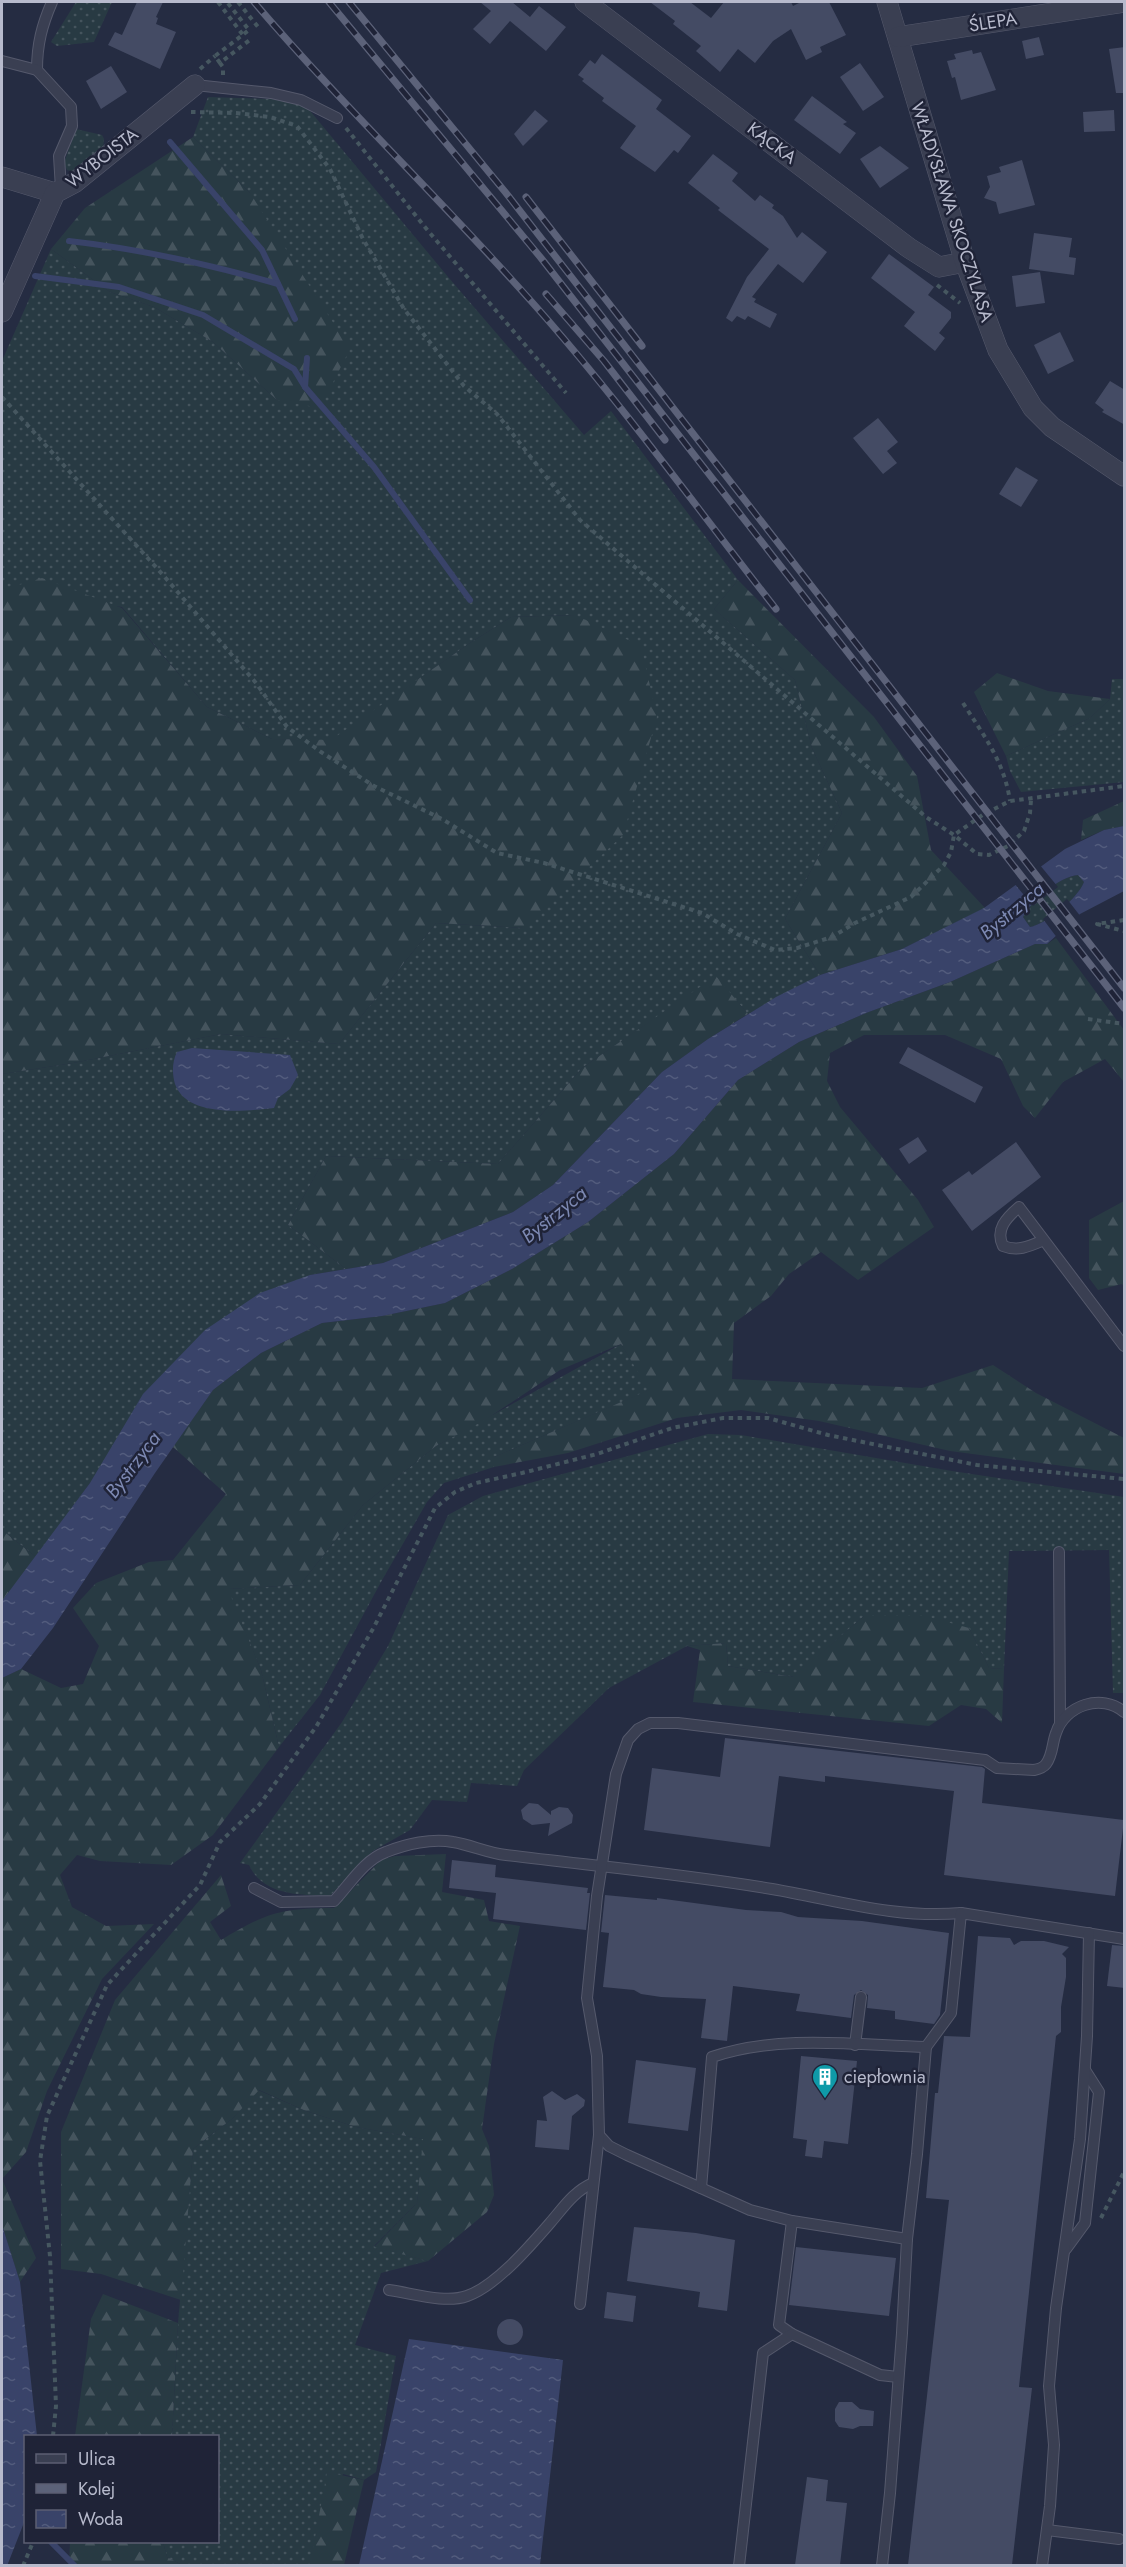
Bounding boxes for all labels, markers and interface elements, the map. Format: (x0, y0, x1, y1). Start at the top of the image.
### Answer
street label: ŚLEPA (967, 5, 1019, 39)
street label: WŁADYSŁAWA SKOCZYLASA (904, 99, 1000, 326)
street label: KĄCKA (742, 116, 802, 170)
street label: WYBOISTA (60, 121, 144, 195)
water label: Bystrzyca (973, 875, 1051, 947)
water label: Bystrzyca (515, 1180, 593, 1250)
water label: Bystrzyca (98, 1426, 168, 1504)
building icon: ciepłownia (810, 2062, 840, 2100)
place label: ciepłownia (844, 2064, 926, 2090)
legend (24, 2435, 219, 2543)
text: Ulica (78, 2446, 115, 2472)
text: Kolej (78, 2476, 115, 2502)
text: Woda (78, 2506, 123, 2532)

